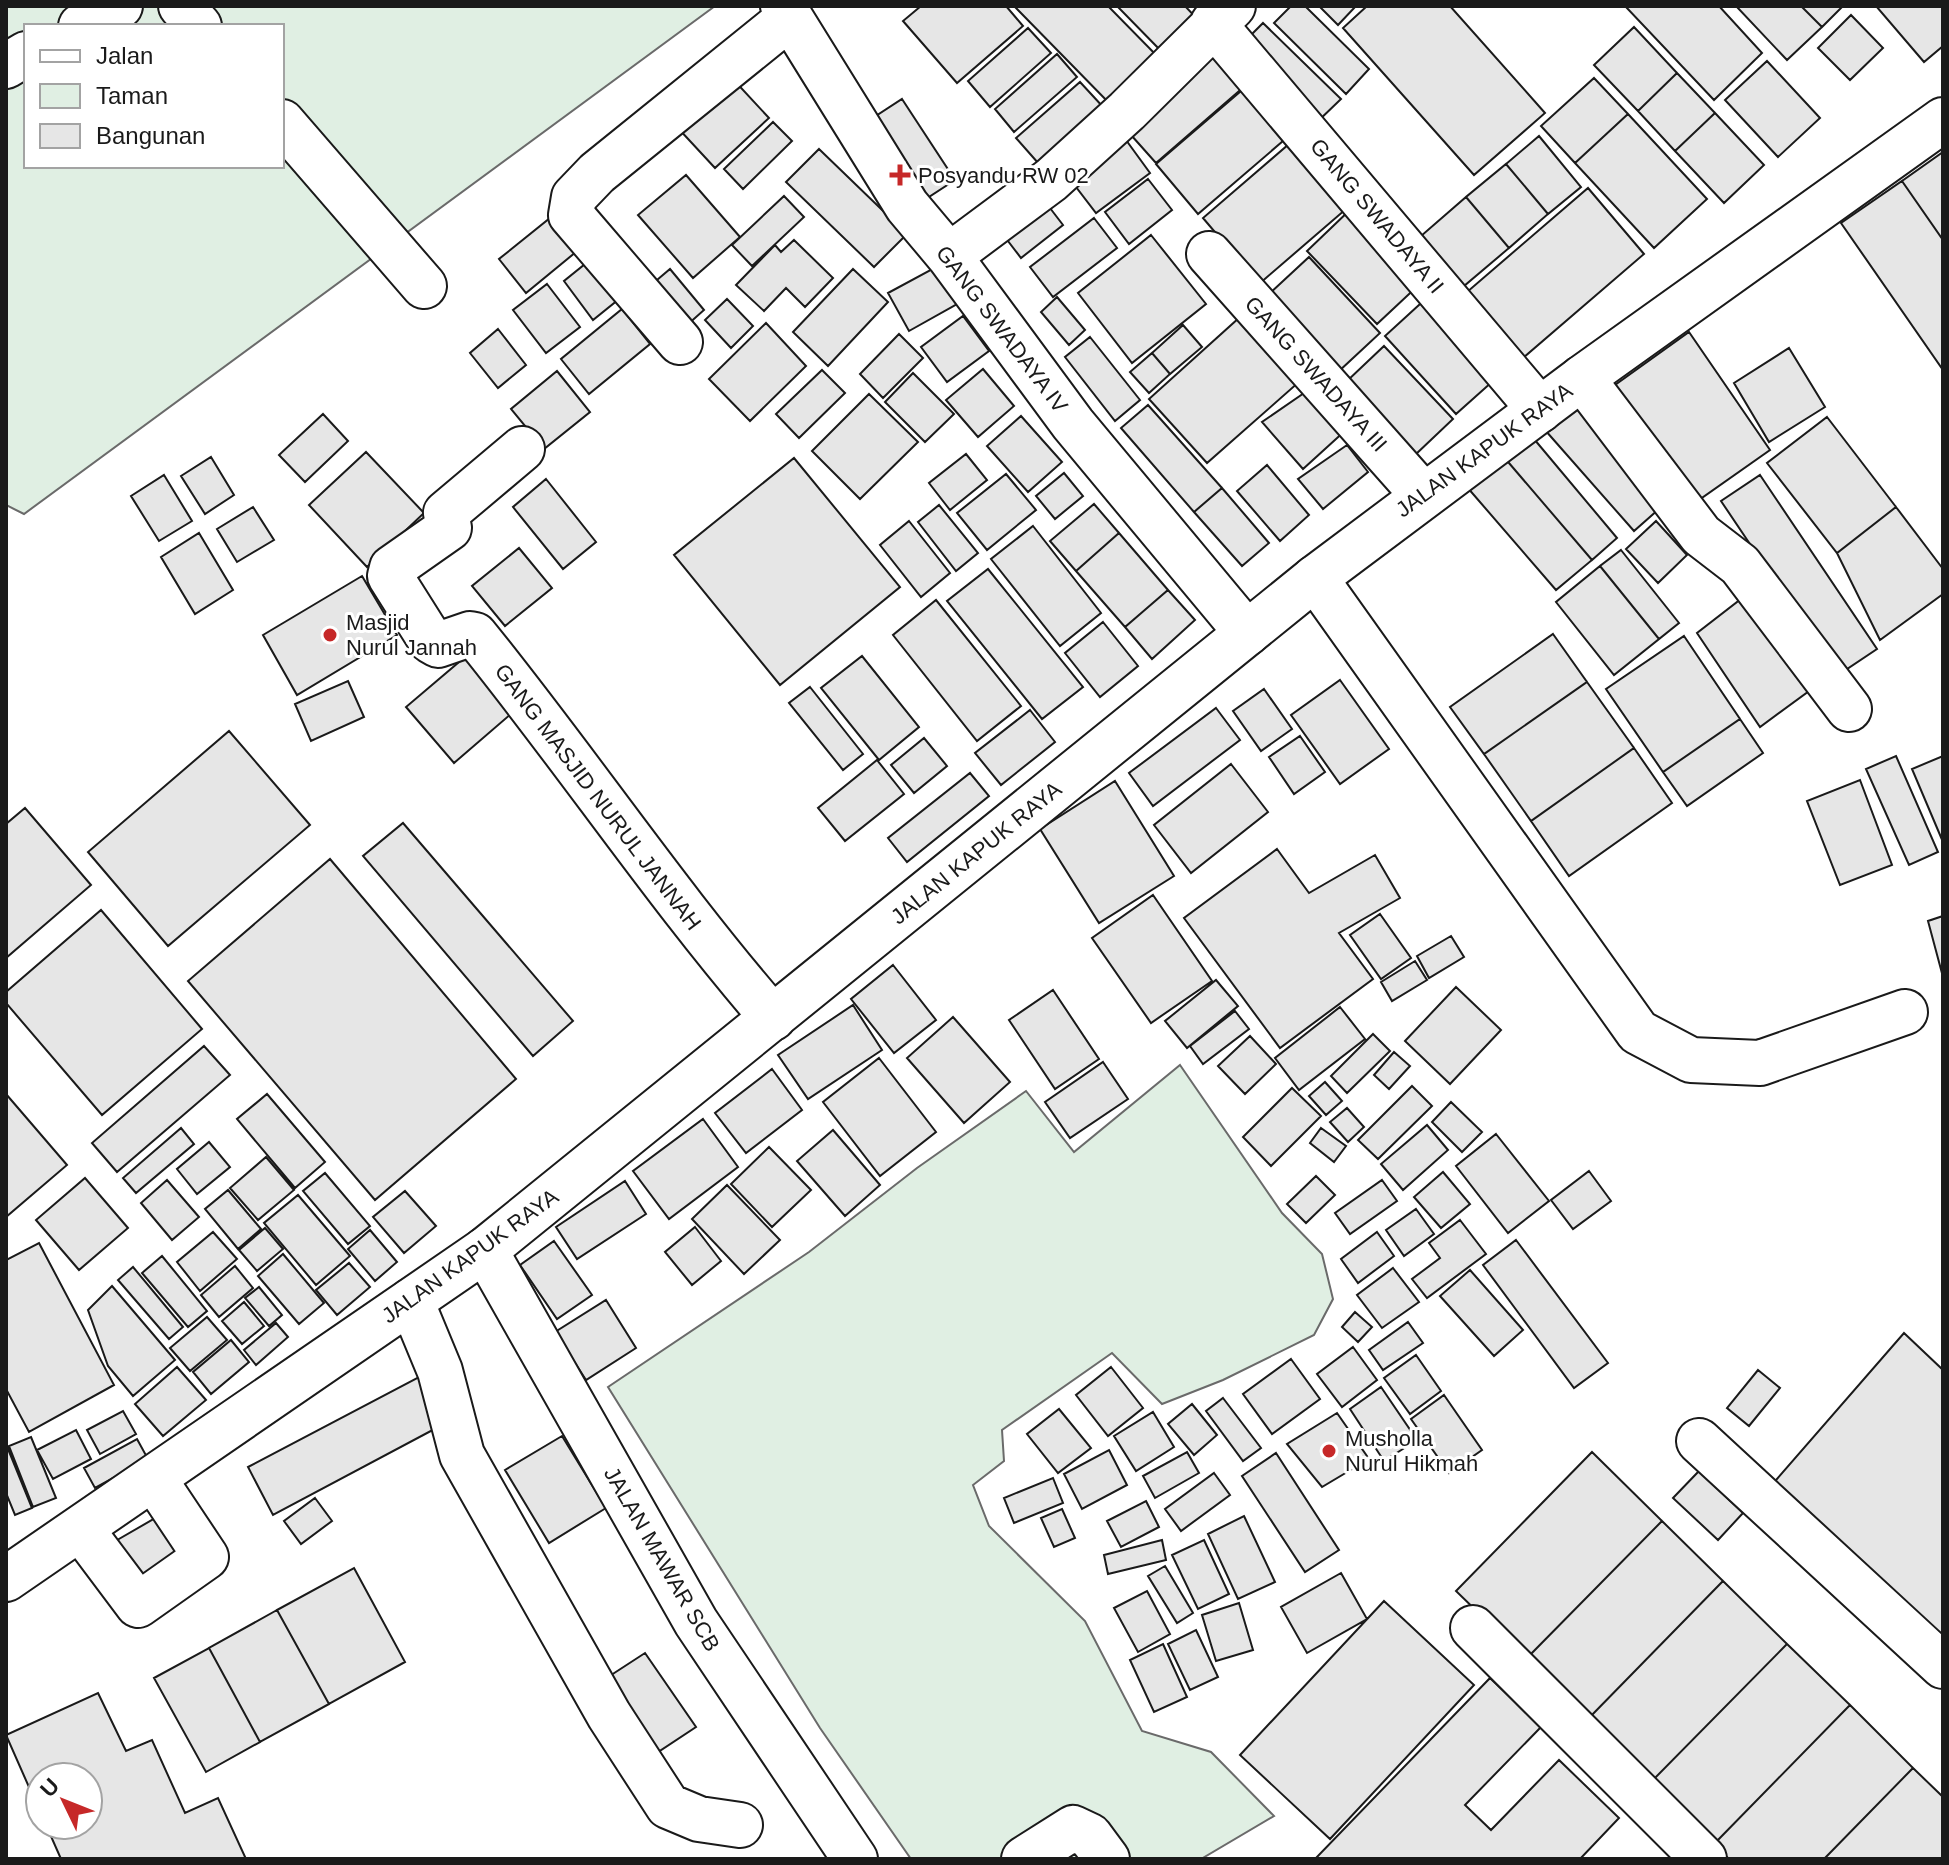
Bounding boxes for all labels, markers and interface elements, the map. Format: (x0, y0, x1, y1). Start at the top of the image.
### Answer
legend (24, 24, 284, 168)
text: Jalan (96, 42, 153, 69)
text: Taman (96, 82, 168, 109)
text: Bangunan (96, 122, 205, 149)
street label: GANG SWADAYA II (1305, 134, 1449, 298)
place label: Posyandu RW 02 (918, 163, 1089, 188)
marker: Posyandu RW 02 (889, 164, 911, 186)
street label: GANG SWADAYA IV (931, 241, 1073, 418)
street label: GANG SWADAYA III (1240, 291, 1392, 457)
street label: JALAN KAPUK RAYA (1391, 377, 1577, 522)
place label: Masjid Nurul Jannah (346, 610, 477, 660)
marker: Masjid Nurul Jannah (321, 626, 339, 644)
street label: GANG MASJID NURUL JANNAH (490, 659, 706, 935)
street label: JALAN KAPUK RAYA (886, 776, 1066, 929)
street label: JALAN KAPUK RAYA (377, 1183, 563, 1328)
place label: Musholla Nurul Hikmah (1345, 1426, 1478, 1476)
marker: Musholla Nurul Hikmah (1320, 1442, 1338, 1460)
street label: JALAN MAWAR SCB (599, 1462, 725, 1656)
north arrow (24, 1761, 104, 1841)
text: U (35, 1773, 64, 1802)

